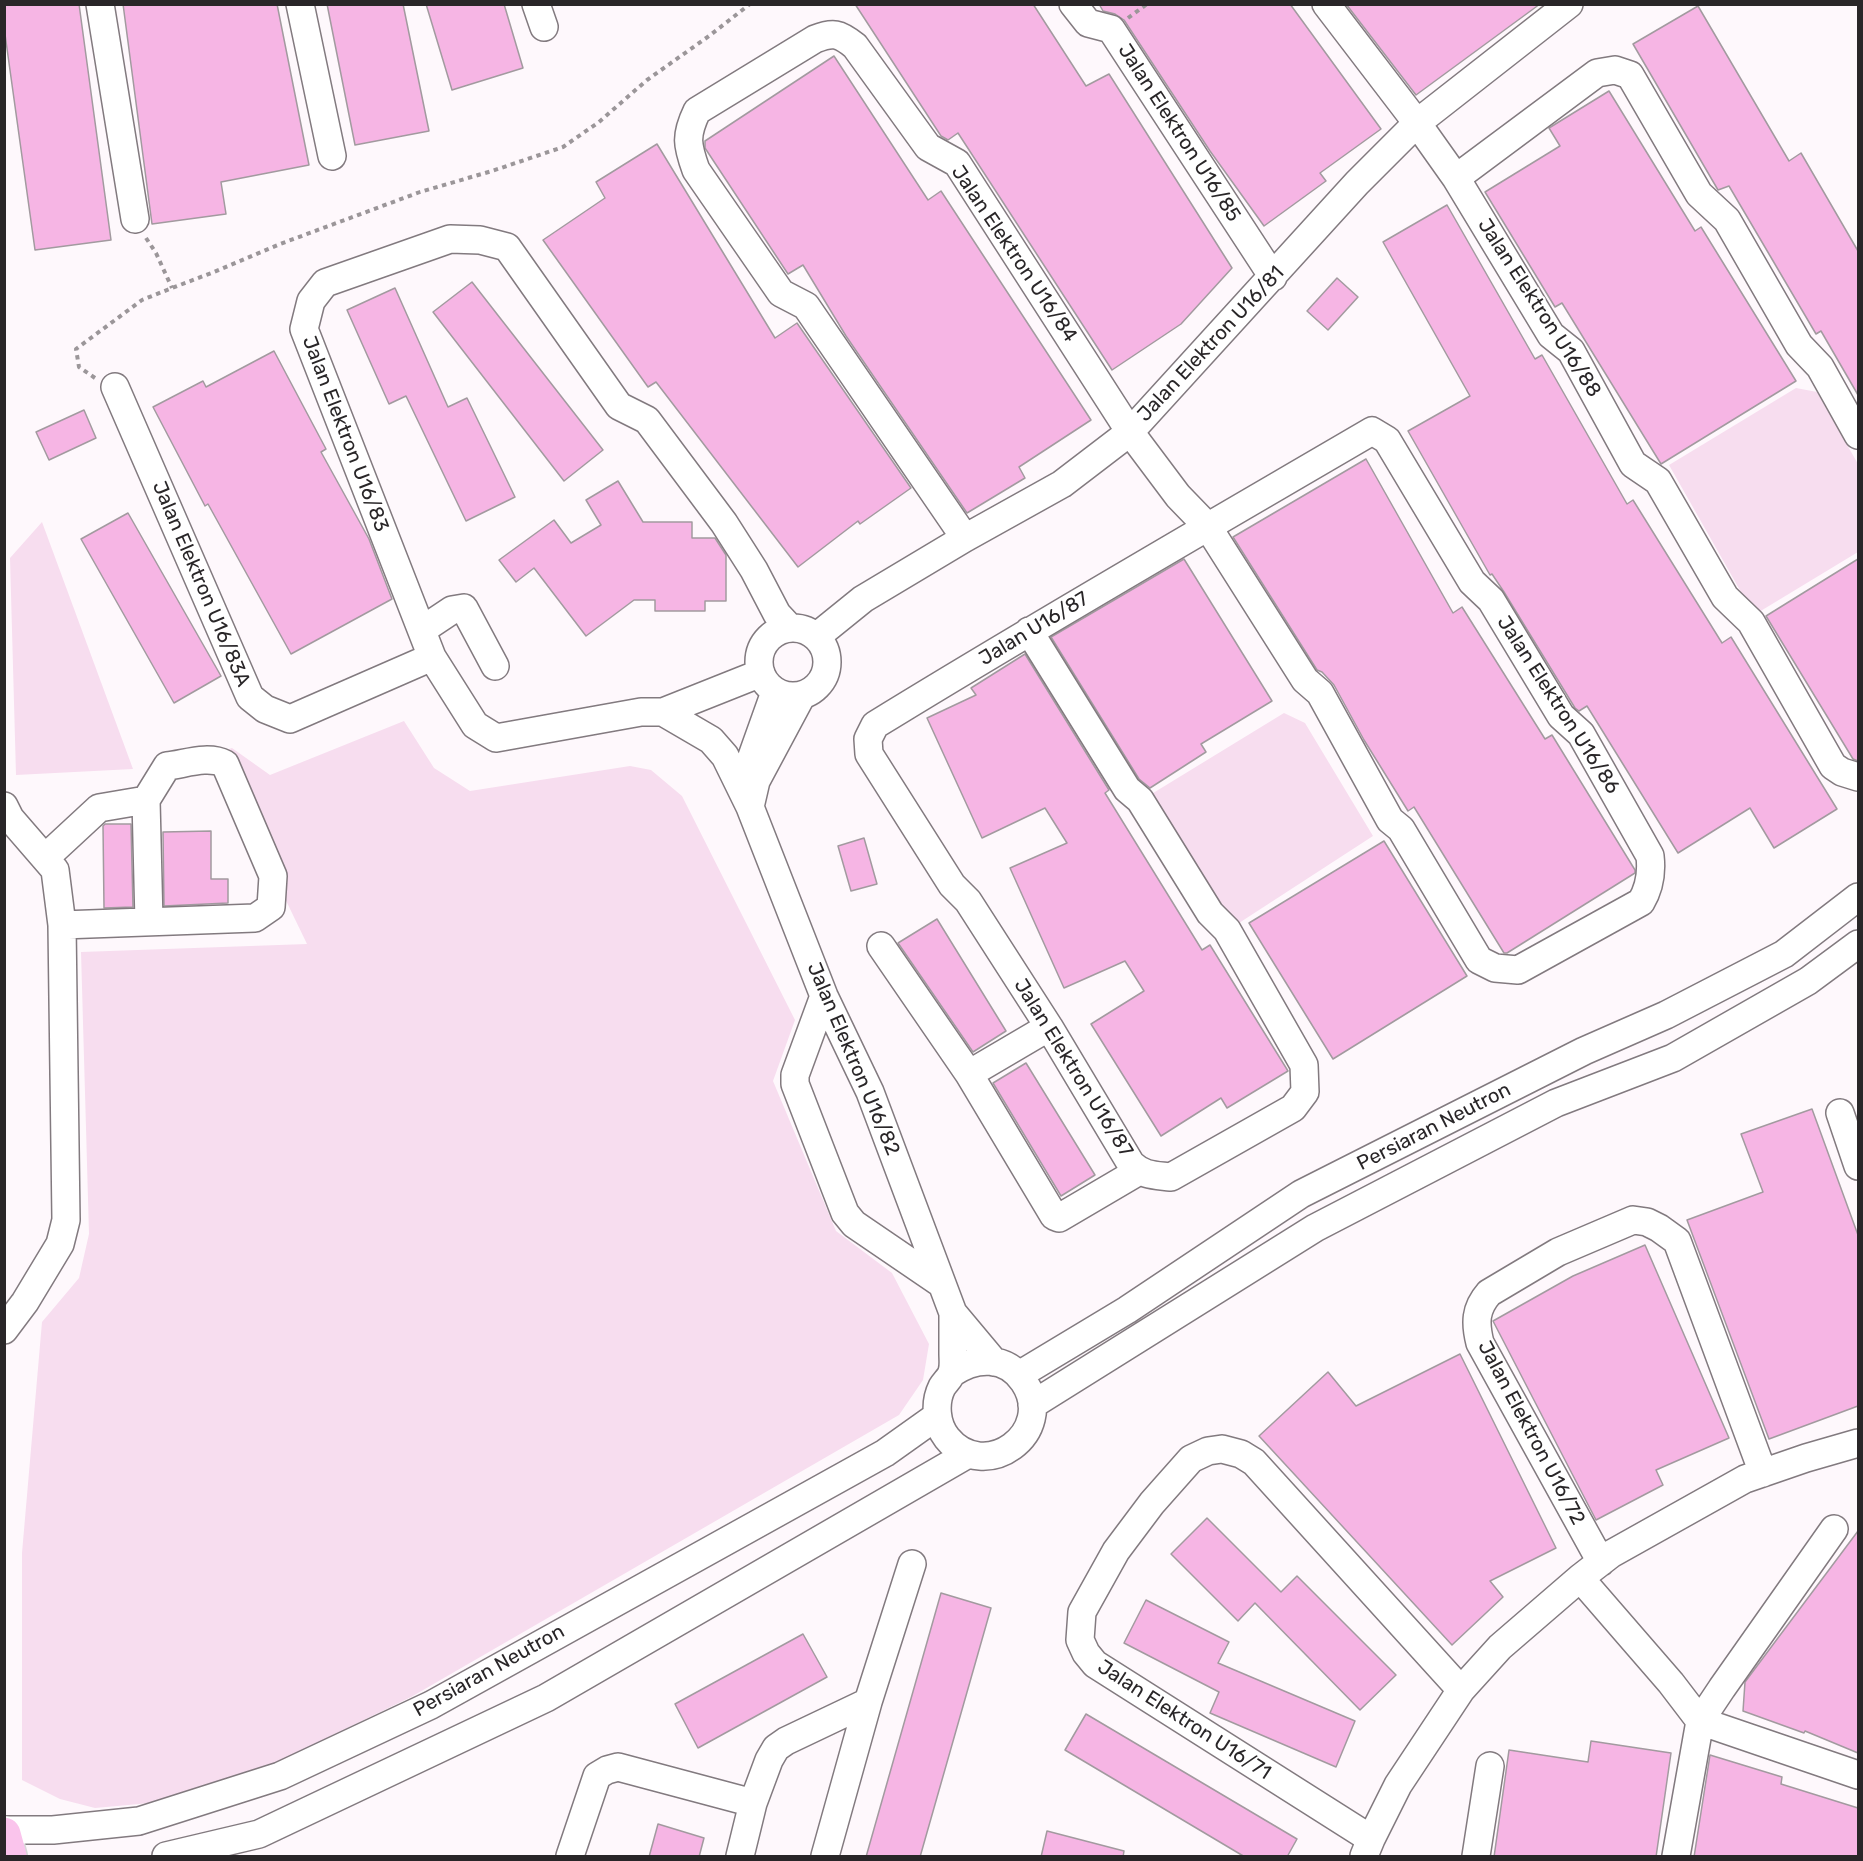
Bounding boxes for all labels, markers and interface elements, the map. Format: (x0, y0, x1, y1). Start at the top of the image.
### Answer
street label: Jalan Elektron U16/85 (1113, 40, 1245, 226)
street label: Jalan Elektron U16/84 (946, 161, 1082, 347)
street label: Jalan Elektron U16/88 (1472, 214, 1606, 402)
street label: Jalan Elektron U16/81 (1133, 261, 1289, 427)
street label: Jalan Elektron U16/83 (297, 333, 393, 535)
street label: Jalan Elektron U16/83A (147, 478, 255, 690)
street label: Jalan U16/87 (975, 587, 1093, 671)
street label: Jalan Elektron U16/86 (1491, 612, 1625, 798)
street label: Jalan Elektron U16/82 (802, 959, 904, 1159)
street label: Jalan Elektron U16/87 (1008, 974, 1138, 1162)
street label: Persiaran Neutron (1353, 1078, 1515, 1176)
street label: Jalan Elektron U16/72 (1472, 1337, 1590, 1529)
street label: Persiaran Neutron (409, 1620, 569, 1722)
street label: Jalan Elektron U16/71 (1093, 1655, 1275, 1785)

